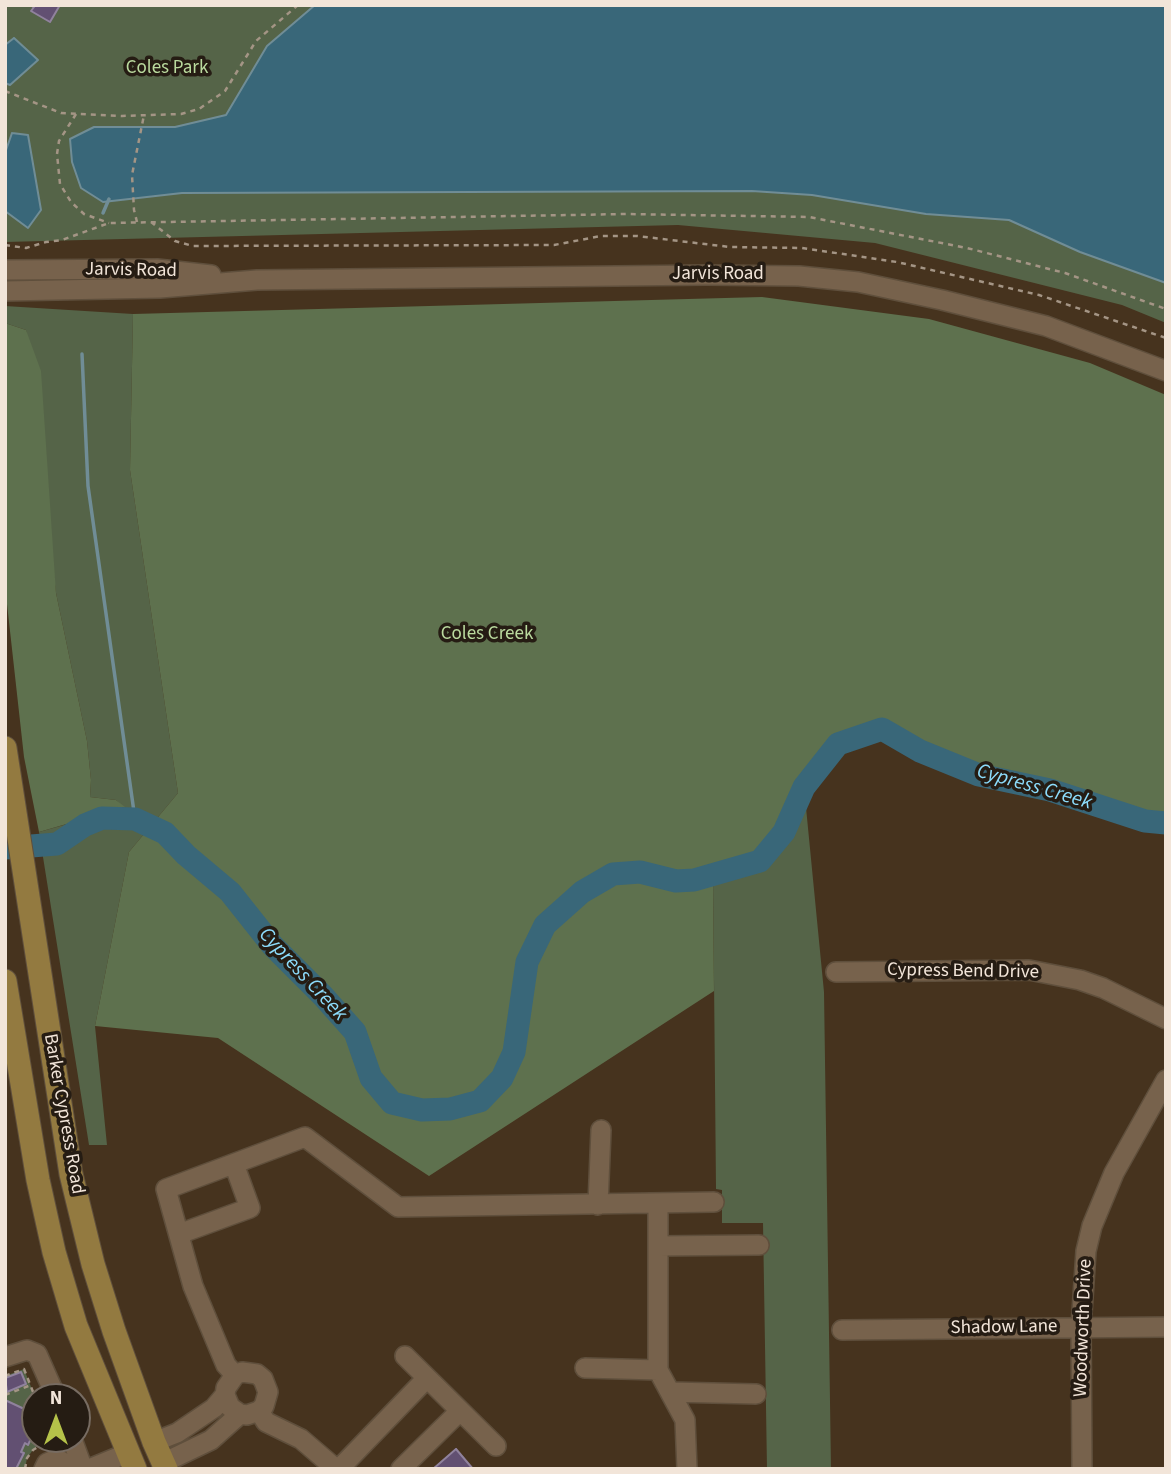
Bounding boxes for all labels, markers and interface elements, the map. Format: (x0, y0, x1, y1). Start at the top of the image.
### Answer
park label: Coles Park (126, 58, 208, 80)
street label: Jarvis Road (85, 259, 177, 283)
street label: Jarvis Road (672, 264, 764, 286)
park label: Coles Creek (441, 624, 533, 646)
water label: Cypress Creek (974, 760, 1094, 816)
water label: Cypress Creek (252, 923, 352, 1027)
street label: Cypress Bend Drive (887, 959, 1039, 985)
street label: Barker Cypress Road (38, 1032, 88, 1196)
street label: Woodworth Drive (1070, 1258, 1098, 1398)
street label: Shadow Lane (950, 1316, 1058, 1340)
north arrow (21, 1383, 91, 1453)
text: N (50, 1385, 62, 1412)

